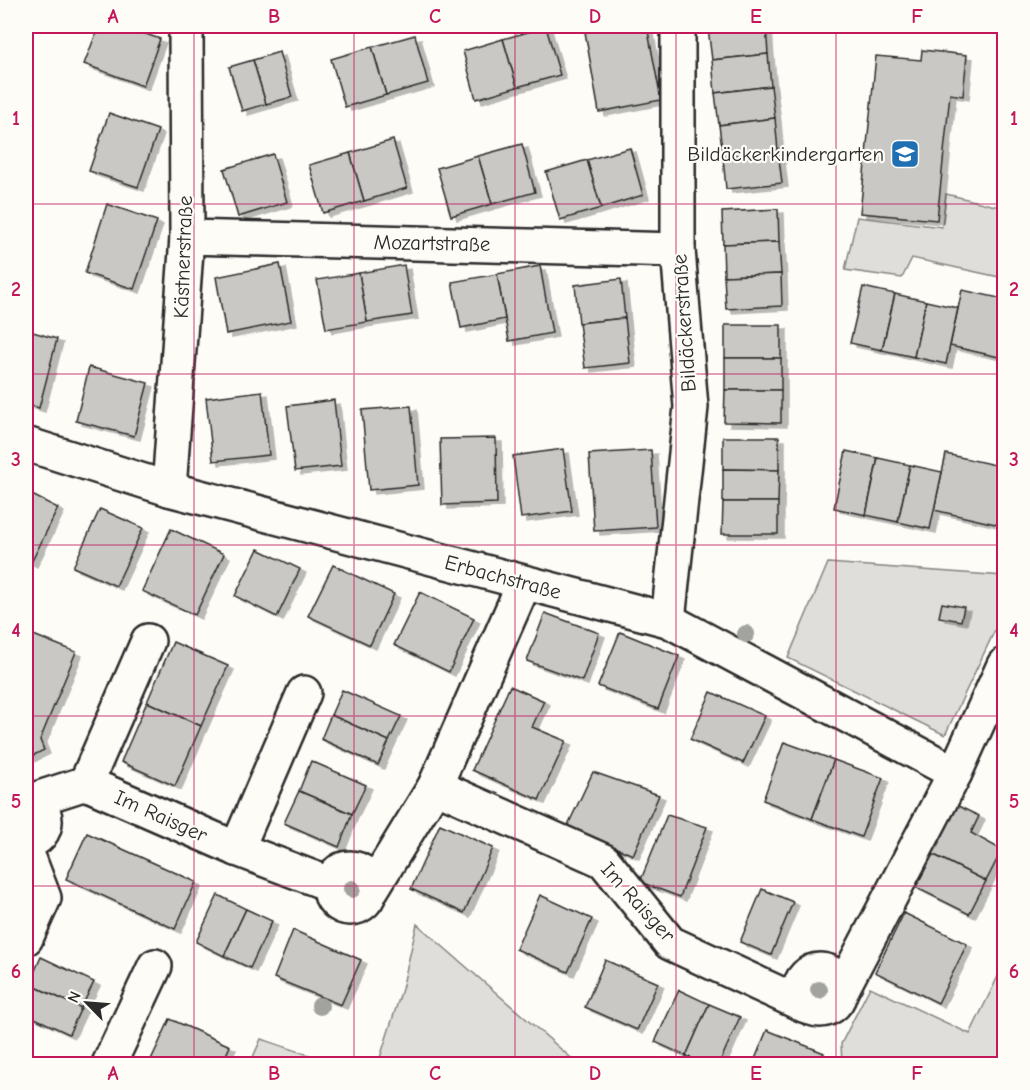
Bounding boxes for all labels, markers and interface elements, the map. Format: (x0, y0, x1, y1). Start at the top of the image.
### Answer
text: A (107, 5, 119, 28)
text: B (268, 5, 280, 28)
text: C (429, 5, 441, 28)
text: D (589, 5, 601, 28)
text: E (750, 5, 762, 28)
text: F (911, 5, 923, 28)
text: 1 (12, 107, 20, 130)
text: 1 (1010, 107, 1018, 130)
school or university icon: Bildäckerkindergarten (889, 138, 921, 170)
place label: Bildäckerkindergarten (687, 142, 884, 166)
street label: Kästnerstraße (169, 195, 197, 319)
street label: Mozartstraße (373, 230, 491, 256)
street label: Bildäckerstraße (667, 253, 701, 393)
text: 2 (11, 278, 21, 301)
text: 2 (1009, 278, 1019, 301)
text: 3 (11, 448, 21, 471)
text: 3 (1009, 448, 1019, 471)
street label: Erbachstraße (442, 550, 564, 604)
text: 4 (11, 619, 21, 642)
text: 4 (1009, 619, 1019, 642)
street label: Im Raisger (111, 785, 212, 847)
text: 5 (11, 790, 21, 813)
text: 5 (1009, 790, 1019, 813)
street label: Im Raisger (596, 857, 681, 947)
text: 6 (11, 960, 21, 983)
text: 6 (1009, 960, 1019, 983)
north arrow (57, 973, 117, 1033)
text: N (64, 989, 85, 1006)
text: A (107, 1062, 119, 1085)
text: B (268, 1062, 280, 1085)
text: C (429, 1062, 441, 1085)
text: D (589, 1062, 601, 1085)
text: E (750, 1062, 762, 1085)
text: F (911, 1062, 923, 1085)

